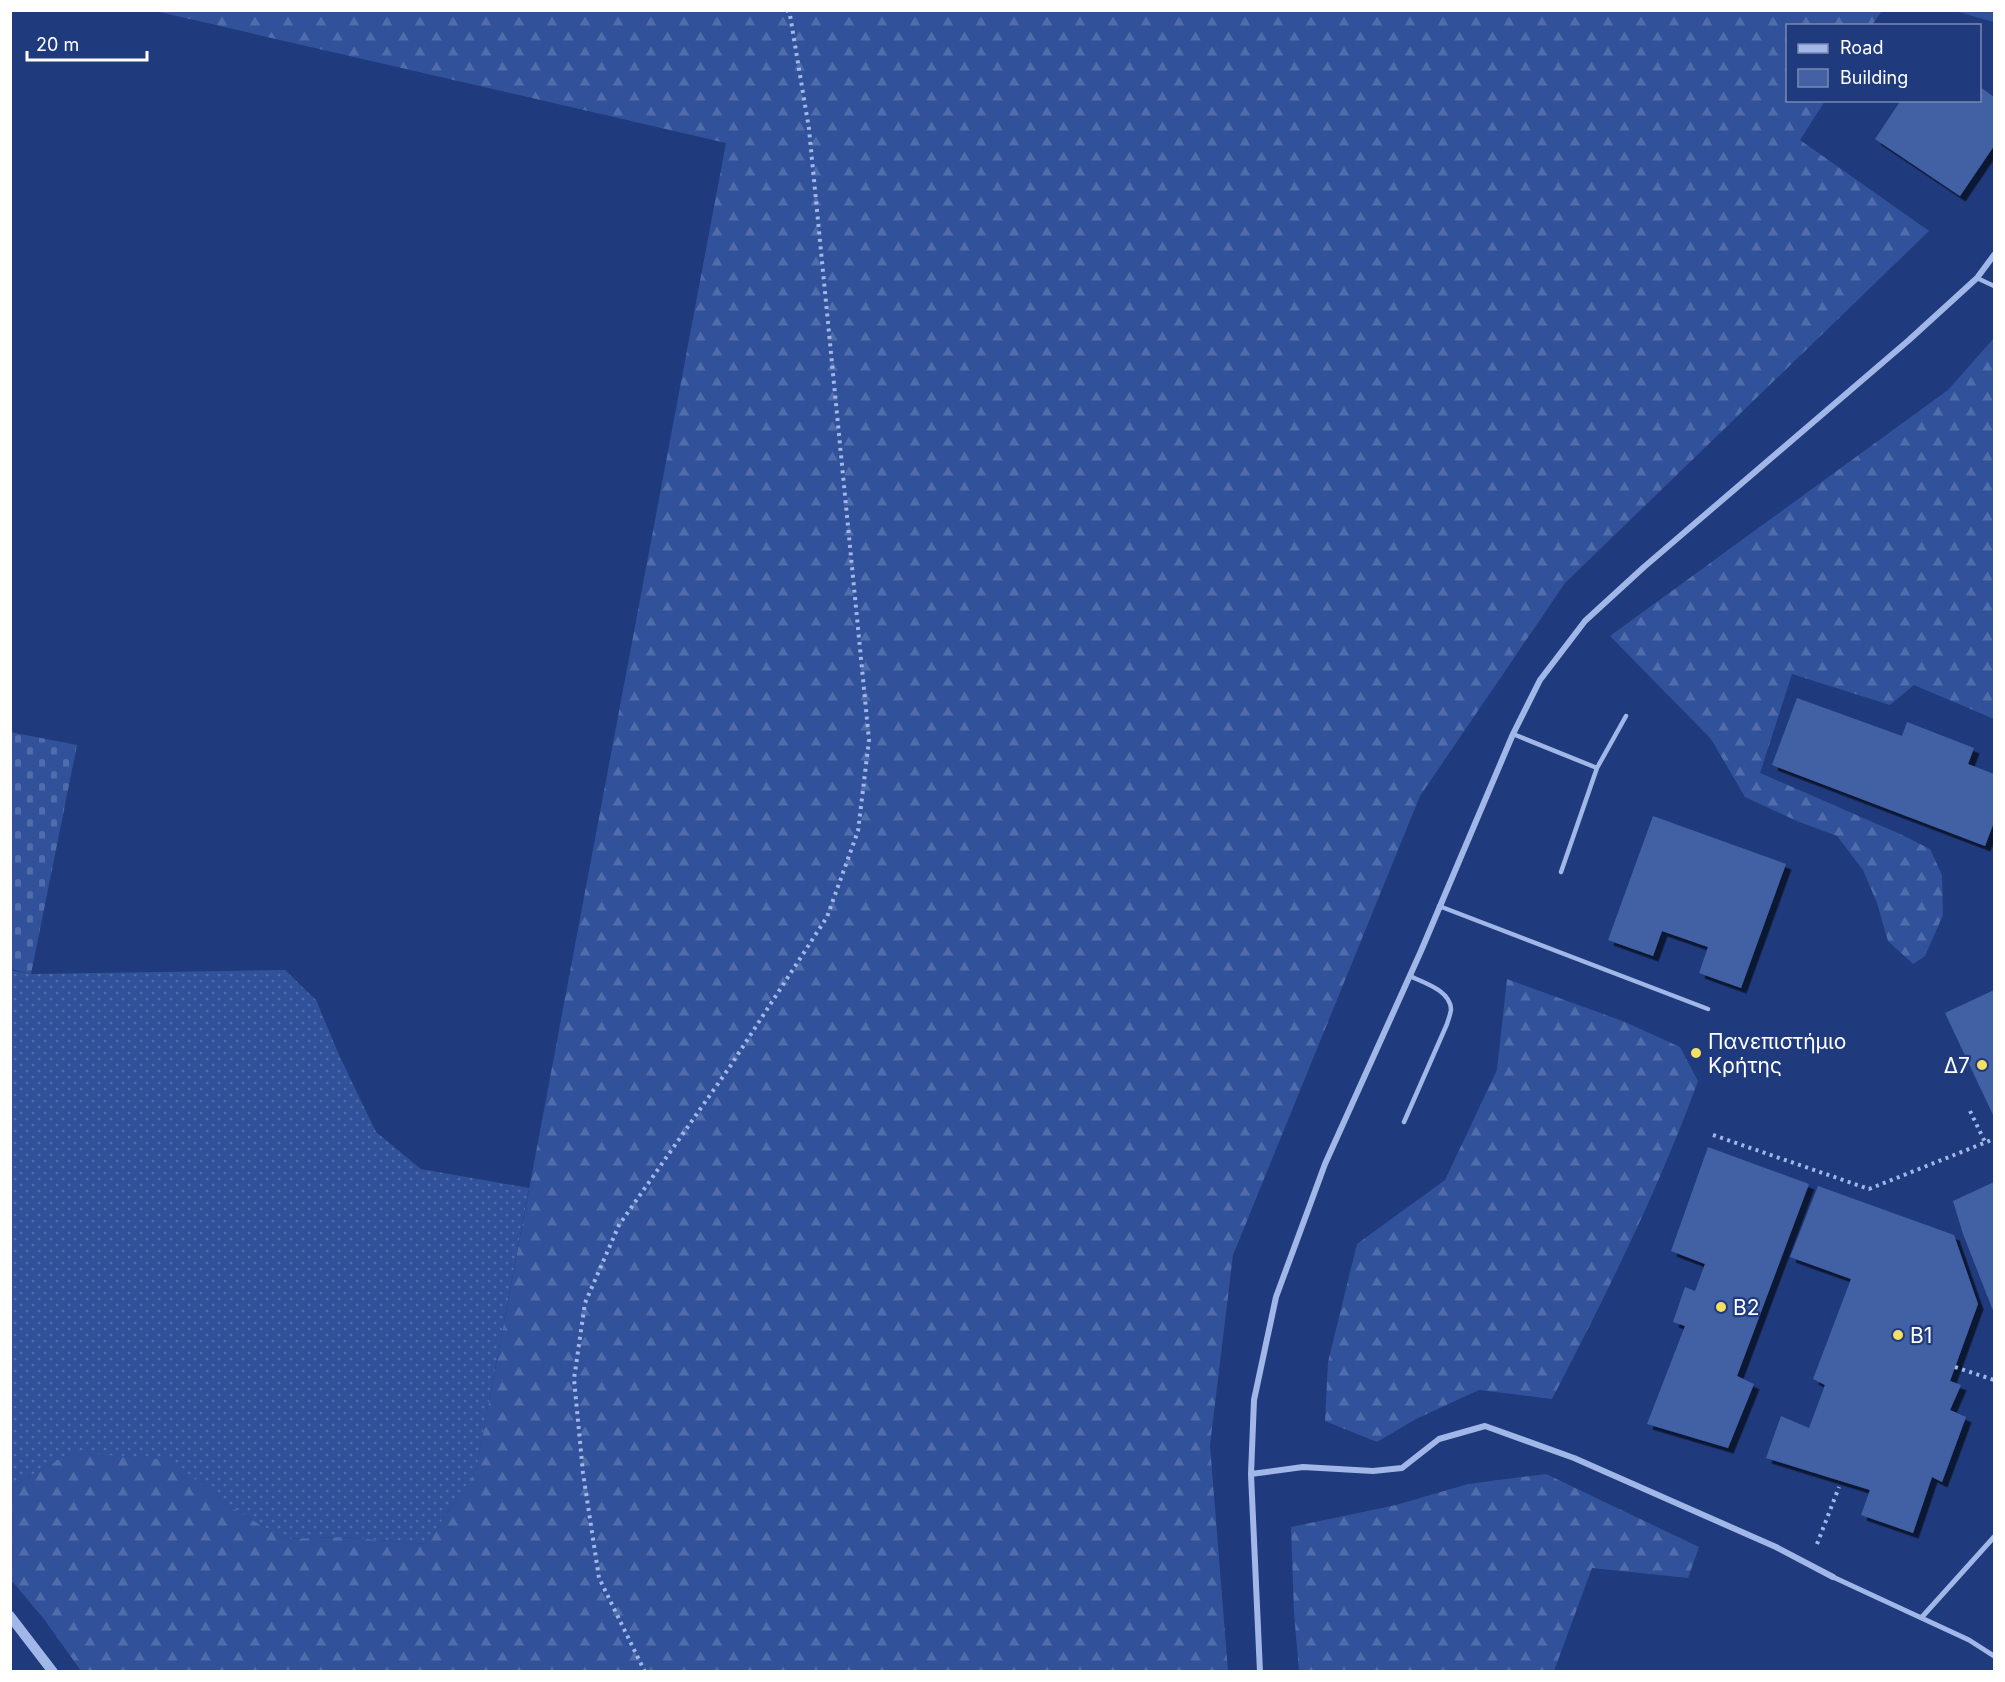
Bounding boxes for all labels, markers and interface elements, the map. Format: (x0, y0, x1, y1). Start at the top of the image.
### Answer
scale bar (27, 24, 147, 62)
legend (1786, 24, 1981, 102)
text: 20 m (36, 34, 79, 55)
text: Road (1840, 37, 1883, 58)
text: Building (1840, 67, 1908, 88)
place label: Πανεπιστήμιο Κρήτης (1708, 1029, 1846, 1078)
marker: Πανεπιστήμιο Κρήτης (1689, 1046, 1703, 1060)
place label: Δ7 (1944, 1053, 1970, 1078)
marker: Δ7 (1975, 1058, 1989, 1072)
place label: Β2 (1733, 1295, 1760, 1320)
marker: Β2 (1714, 1300, 1728, 1314)
place label: Β1 (1910, 1323, 1932, 1348)
marker: Β1 (1891, 1328, 1905, 1342)

